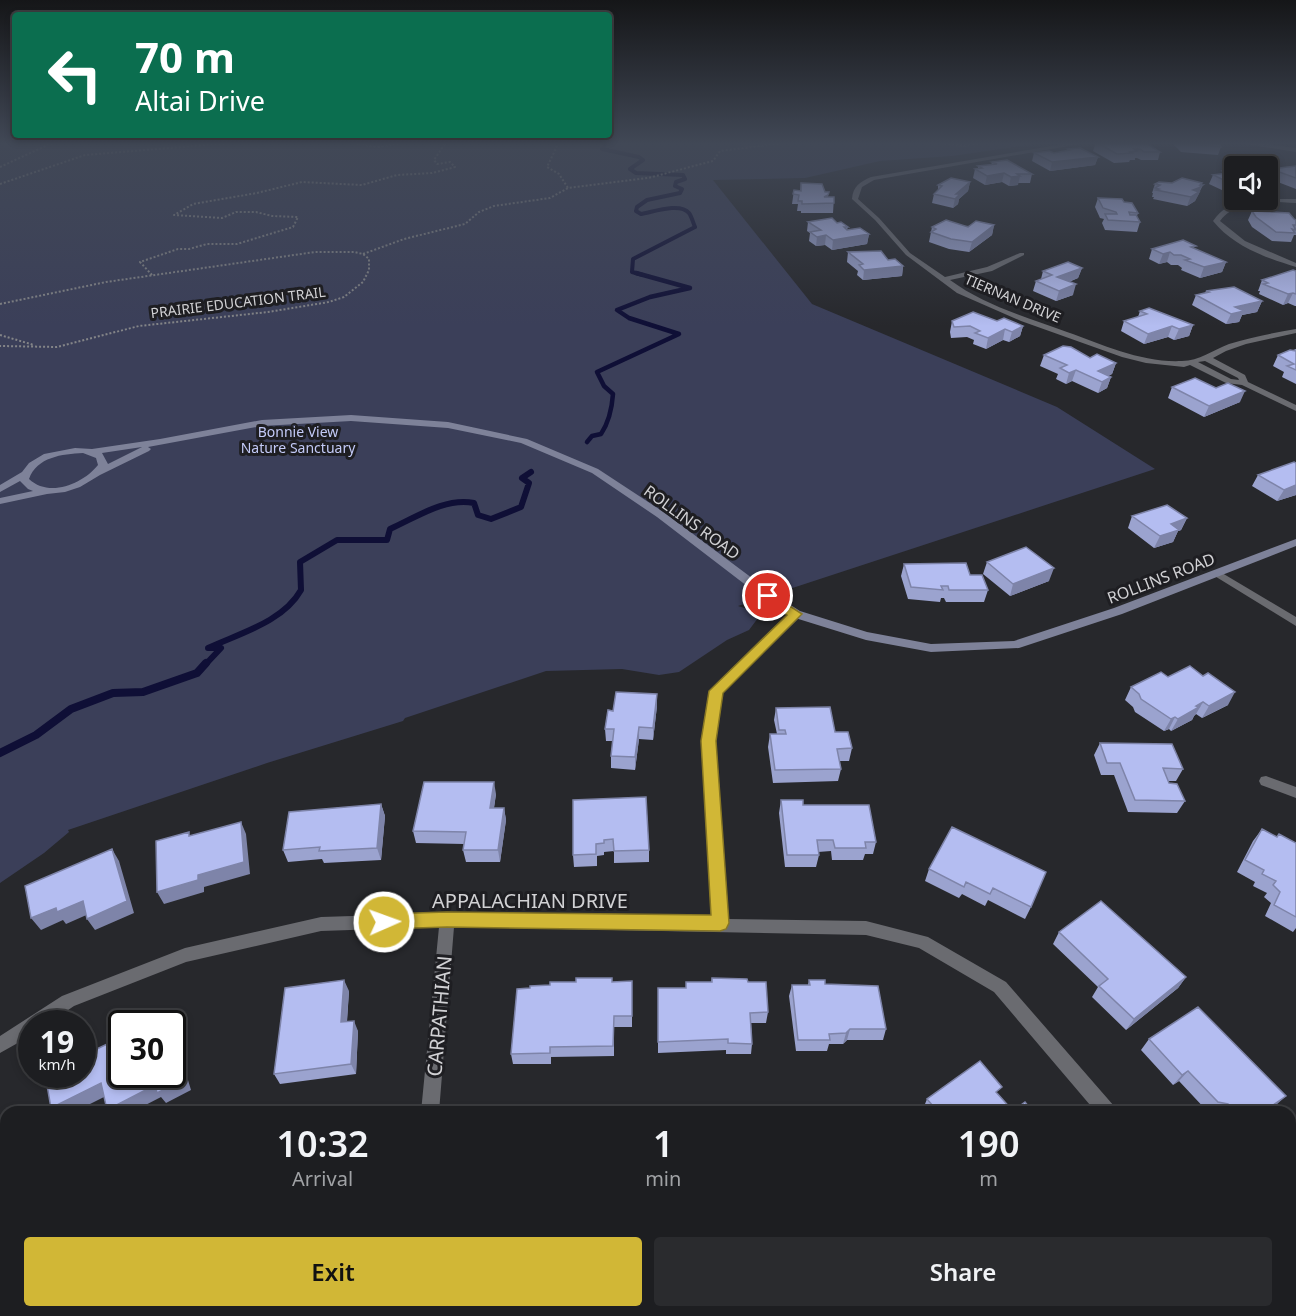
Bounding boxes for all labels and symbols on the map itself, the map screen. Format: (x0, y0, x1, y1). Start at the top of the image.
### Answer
street label: TIERNAN DRIVE (962, 269, 1064, 327)
street label: PRAIRIE EDUCATION TRAIL (149, 282, 327, 322)
park label: Bonnie View Nature Sanctuary (241, 422, 356, 457)
street label: ROLLINS ROAD (640, 480, 744, 564)
street label: ROLLINS ROAD (1104, 547, 1218, 609)
pin (742, 570, 793, 621)
street label: APPALACHIAN DRIVE (432, 887, 628, 914)
position arrow (352, 890, 416, 954)
street label: CARPATHIAN (420, 955, 458, 1077)
speed limit sign: 30 (108, 1010, 186, 1088)

